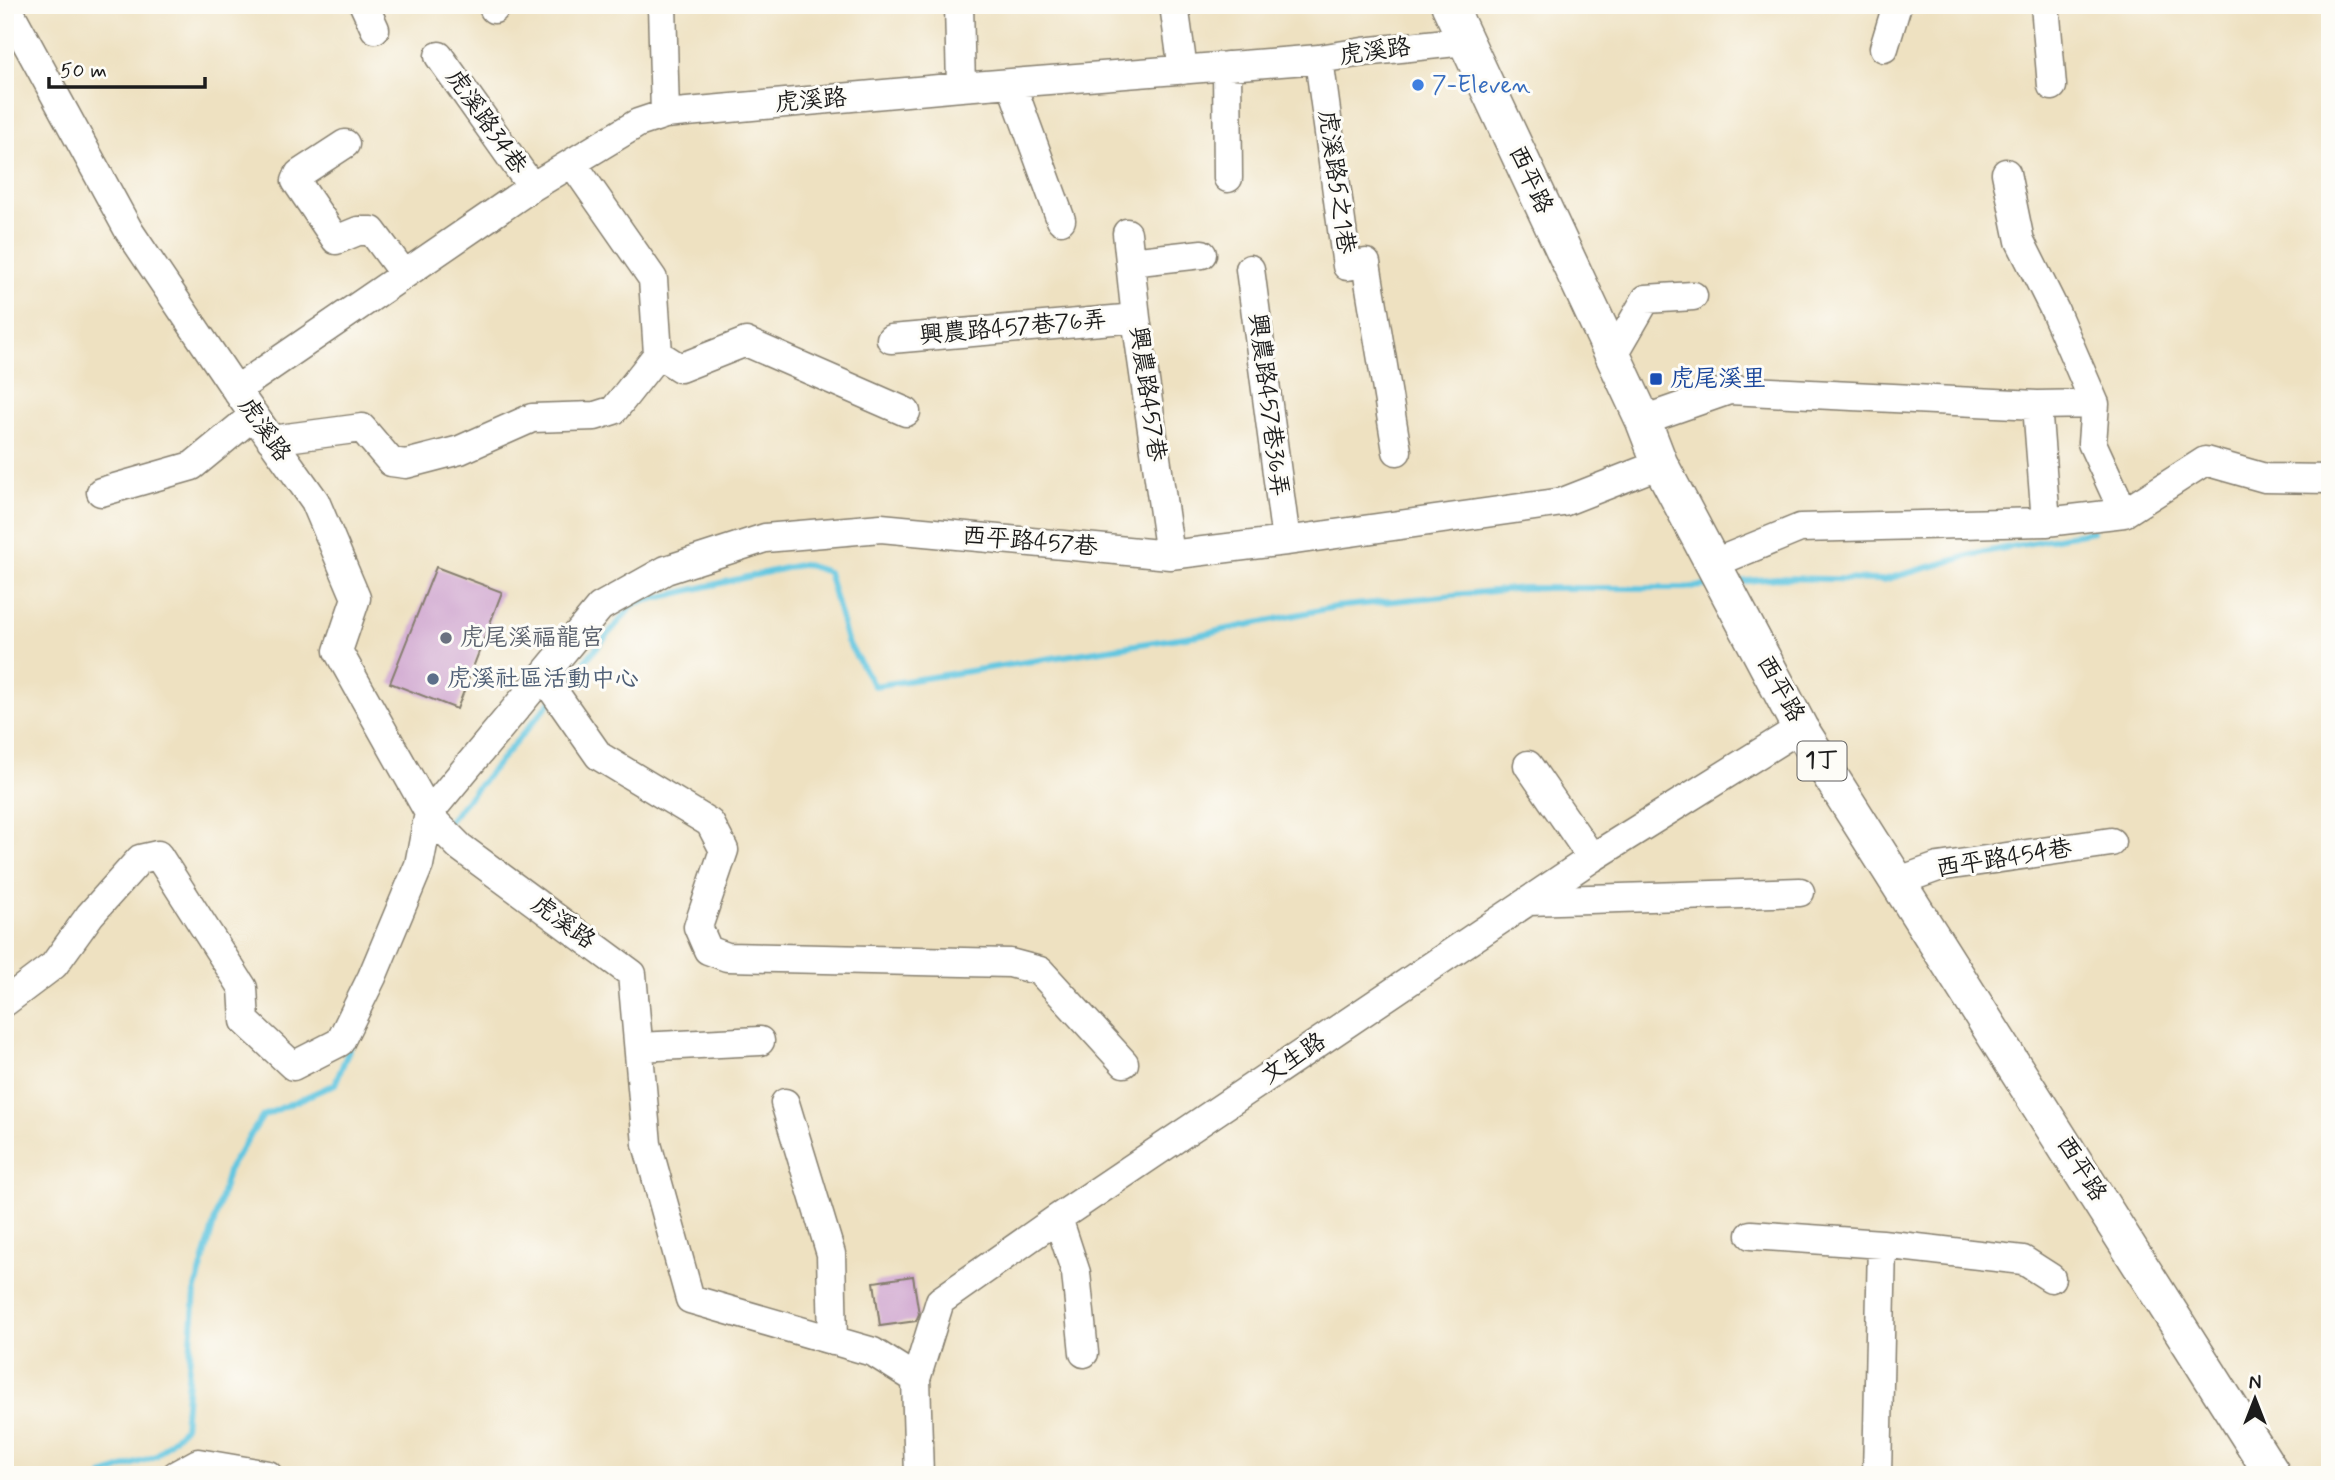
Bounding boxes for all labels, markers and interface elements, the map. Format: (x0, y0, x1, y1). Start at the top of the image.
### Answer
street label: 虎溪路 (1337, 32, 1413, 72)
scale bar (49, 46, 205, 90)
text: 50 m (60, 57, 107, 85)
street label: 虎溪路34巷 (438, 63, 534, 181)
place label: 7-Eleven (1432, 70, 1531, 101)
marker: 7-Eleven (1410, 77, 1426, 93)
street label: 虎溪路 (774, 82, 848, 120)
street label: 虎溪路5之1巷 (1311, 108, 1361, 256)
street label: 西平路 (1501, 141, 1559, 219)
street label: 興農路457巷76弄 (918, 304, 1108, 352)
street label: 興農路457巷36弄 (1241, 312, 1295, 498)
street label: 興農路457巷 (1122, 324, 1172, 464)
place label: 虎尾溪里 (1670, 364, 1766, 395)
marker: 虎尾溪里 (1648, 371, 1664, 387)
street label: 虎溪路 (231, 392, 297, 468)
street label: 西平路457巷 (961, 521, 1099, 563)
place label: 虎尾溪福龍宮 (460, 623, 604, 654)
marker: 虎尾溪福龍宮 (438, 630, 454, 646)
street label: 西平路 (1749, 650, 1811, 728)
place label: 虎溪社區活動中心 (447, 664, 639, 695)
marker: 虎溪社區活動中心 (425, 671, 441, 687)
road number: 1丁 (1798, 741, 1846, 780)
street label: 西平路454巷 (1934, 833, 2074, 885)
street label: 虎溪路 (525, 889, 601, 957)
street label: 文生路 (1255, 1026, 1333, 1092)
street label: 西平路 (2049, 1130, 2113, 1208)
north arrow (2220, 1364, 2290, 1434)
text: N (2249, 1371, 2261, 1396)

